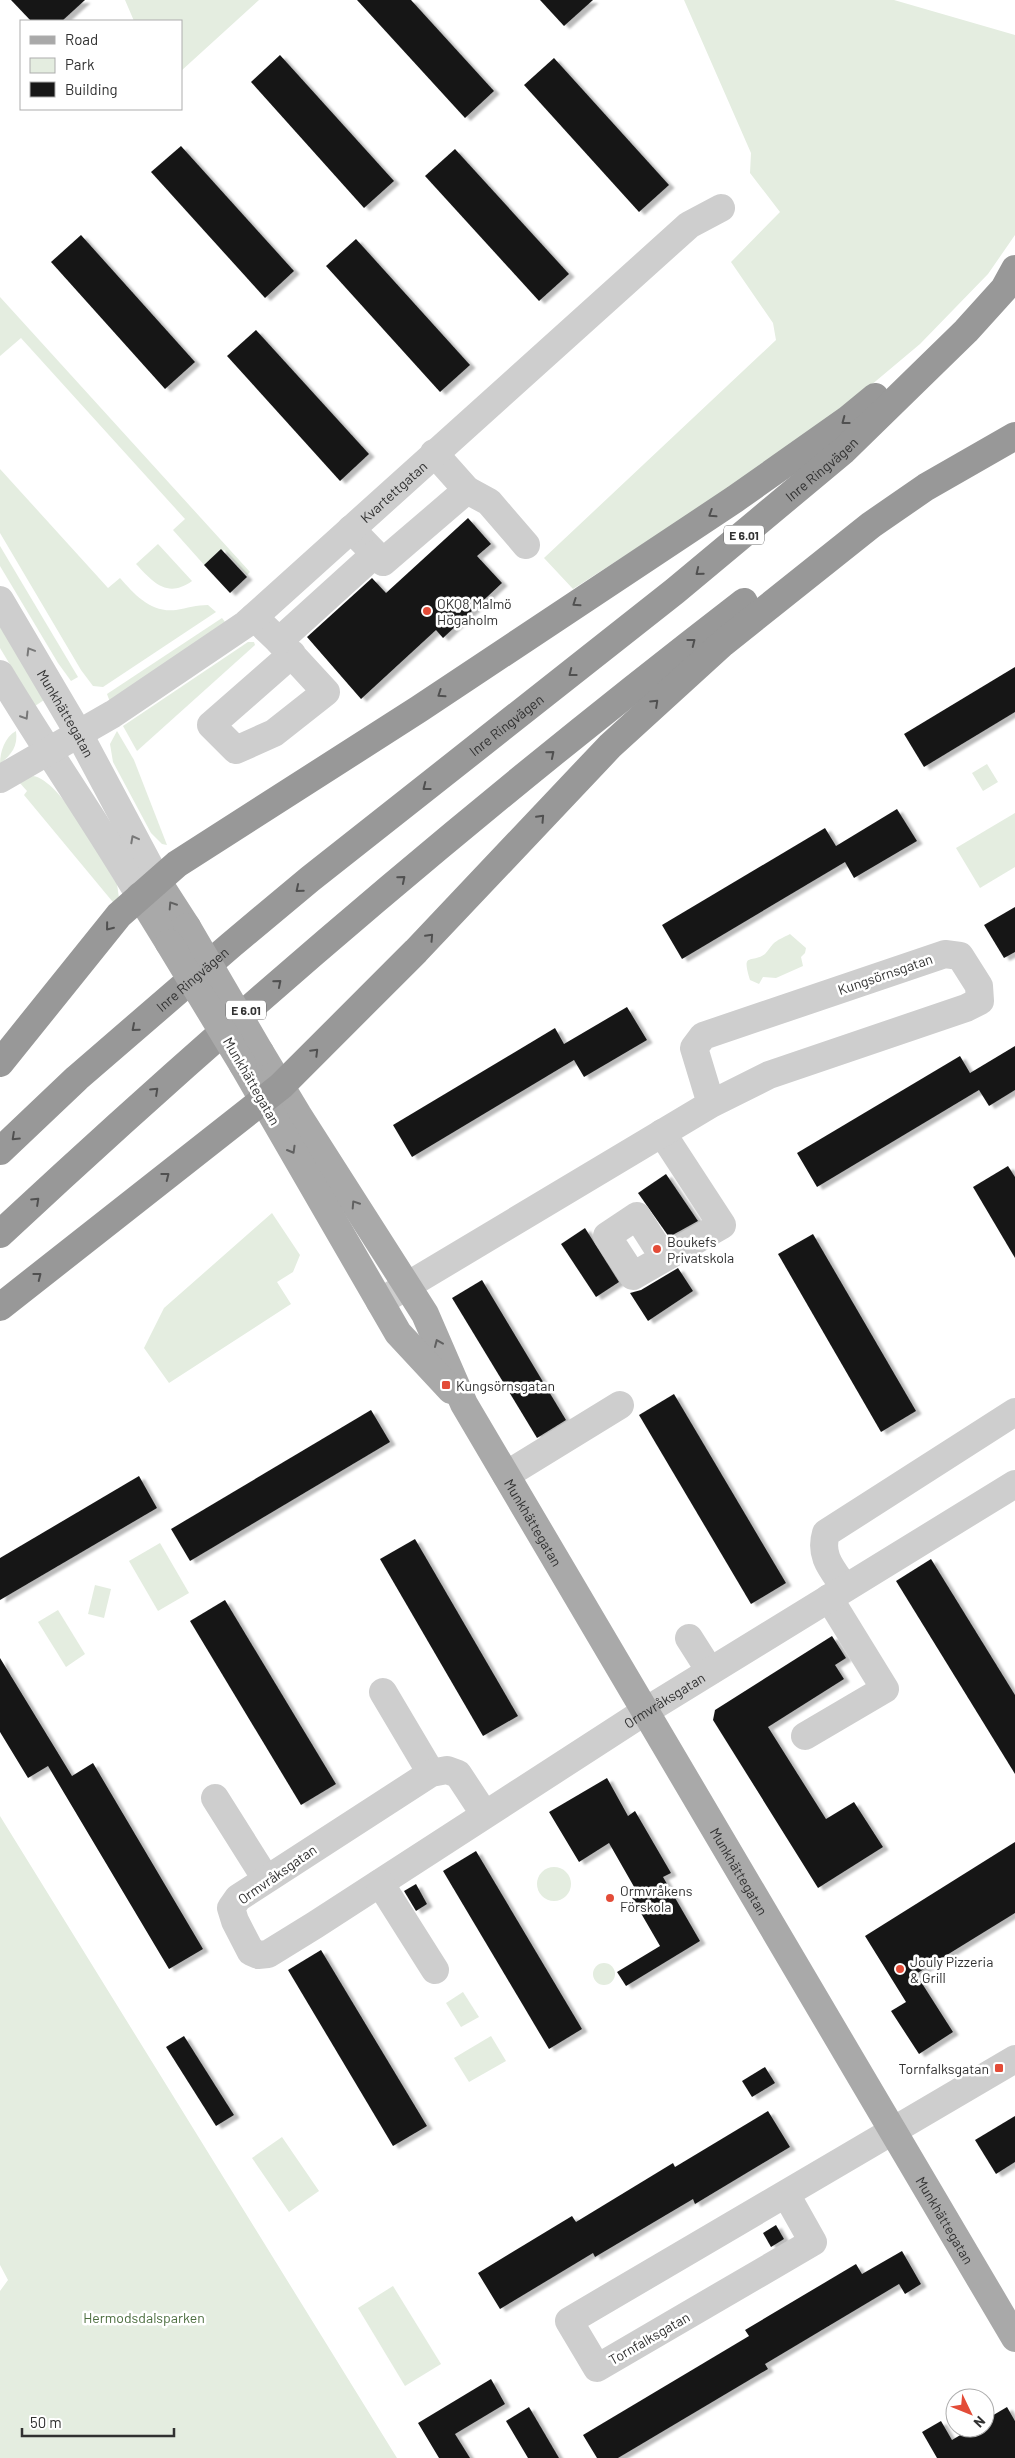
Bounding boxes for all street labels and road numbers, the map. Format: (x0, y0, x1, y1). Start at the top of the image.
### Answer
street label: Inre Ringvägen (781, 433, 861, 504)
street label: Kvartettgatan (356, 457, 430, 526)
road number: E 6.01 (724, 526, 764, 544)
street label: Munkhättegatan (34, 666, 98, 760)
street label: Inre Ringvägen (465, 690, 546, 759)
street label: Inre Ringvägen (152, 943, 232, 1015)
street label: Kungsörnsgatan (835, 950, 935, 998)
road number: E 6.01 (226, 1000, 266, 1020)
street label: Munkhättegatan (220, 1034, 284, 1128)
street label: Munkhättegatan (501, 1475, 566, 1569)
street label: Ormvråksgatan (620, 1668, 708, 1731)
street label: Munkhättegatan (707, 1824, 772, 1918)
street label: Ormvråksgatan (234, 1841, 320, 1907)
street label: Munkhättegatan (913, 2173, 978, 2267)
street label: Tornfalksgatan (606, 2308, 692, 2368)

